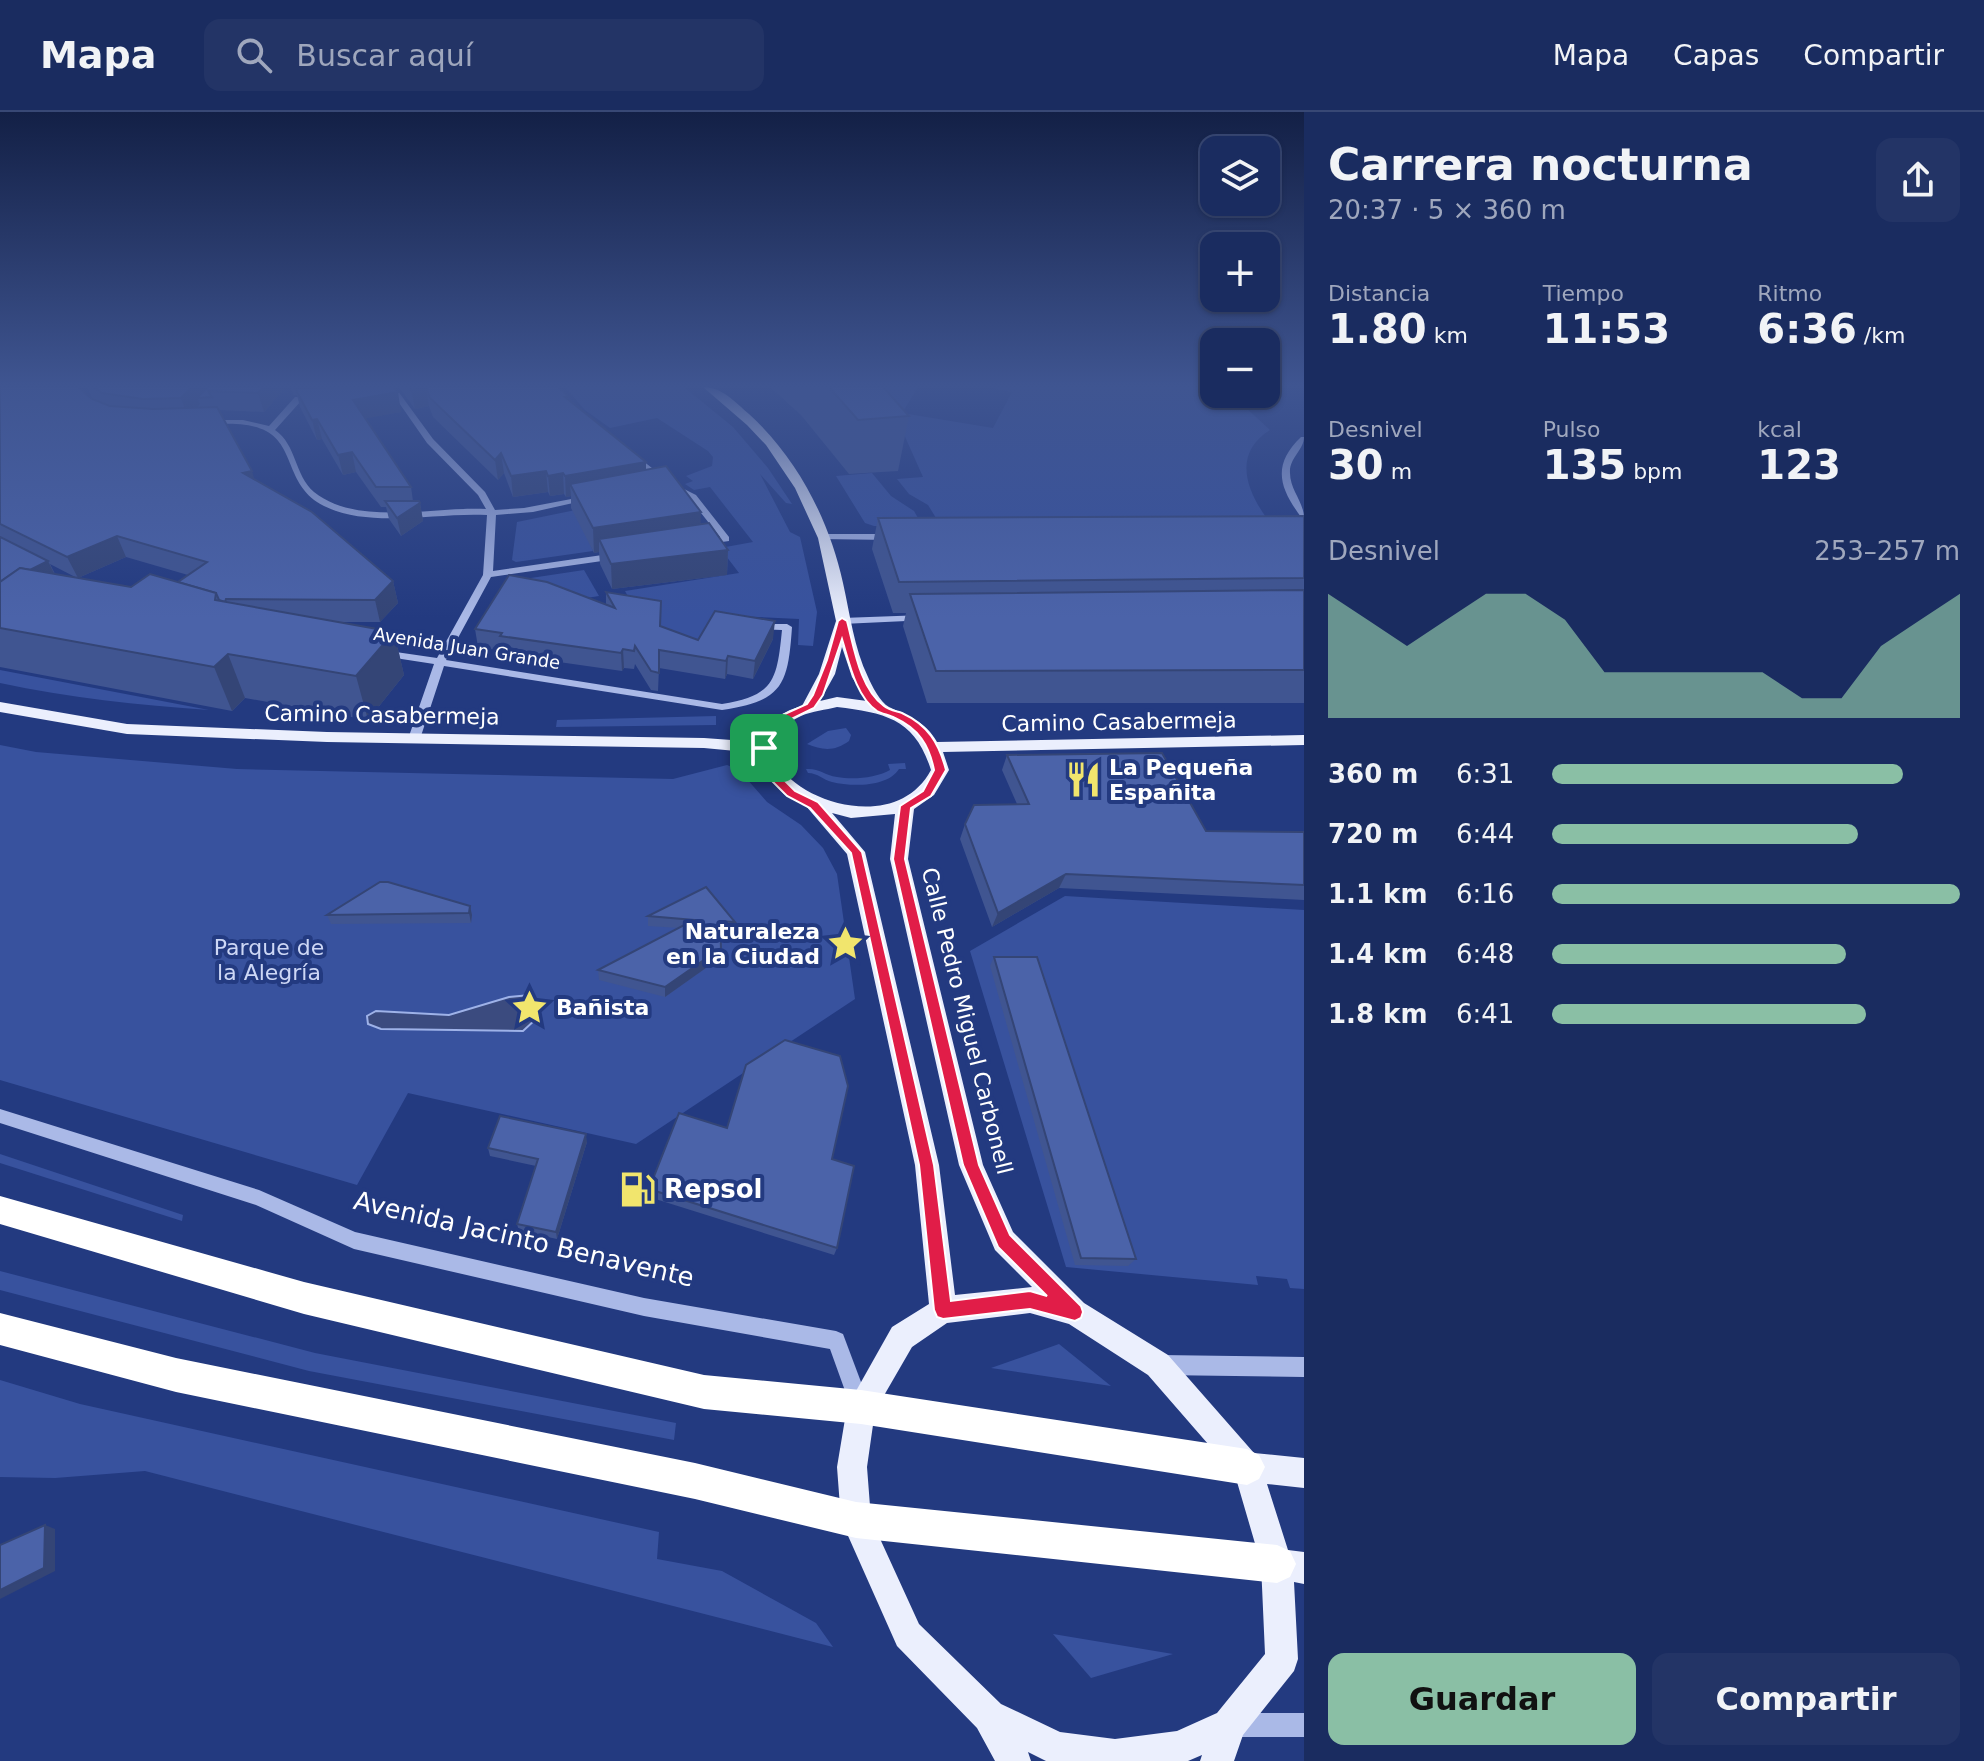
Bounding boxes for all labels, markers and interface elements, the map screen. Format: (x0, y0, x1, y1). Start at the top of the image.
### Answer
search box (204, 19, 764, 91)
text: Mapa (40, 33, 156, 77)
icon: search (232, 33, 276, 77)
text: Buscar aquí (296, 38, 473, 73)
text: Mapa (1553, 39, 1629, 72)
text: Capas (1673, 39, 1759, 72)
text: Compartir (1803, 39, 1944, 72)
map controls (1200, 136, 1280, 408)
button: layers (1200, 136, 1280, 216)
button: share (1876, 138, 1960, 222)
text: Carrera nocturna (1328, 139, 1753, 190)
text: 20:37 · 5 × 360 m (1328, 195, 1566, 225)
button: + (1200, 232, 1280, 312)
text: Distancia (1328, 281, 1430, 306)
text: Tiempo (1543, 281, 1624, 306)
text: Ritmo (1757, 281, 1822, 306)
text: 1.80 (1328, 306, 1427, 352)
text: 11:53 (1543, 306, 1670, 352)
text: 6:36 (1757, 306, 1857, 352)
text: km (1427, 323, 1468, 348)
text: /km (1857, 323, 1905, 348)
button: − (1200, 328, 1280, 408)
text: Desnivel (1328, 417, 1423, 442)
text: Pulso (1543, 417, 1601, 442)
text: kcal (1757, 417, 1802, 442)
text: 30 (1328, 442, 1384, 488)
text: 135 (1543, 442, 1626, 488)
text: 123 (1757, 442, 1841, 488)
text: m (1384, 459, 1412, 484)
text: bpm (1626, 459, 1683, 484)
text: Desnivel (1328, 536, 1440, 566)
text: 253–257 m (1814, 536, 1960, 566)
street label: Avenida Juan Grande (372, 623, 562, 673)
street label: Camino Casabermeja (264, 700, 500, 730)
street label: Camino Casabermeja (1001, 707, 1237, 737)
pin (730, 714, 798, 782)
icon: arrive (742, 726, 786, 770)
place label: La Pequeña Españita (1109, 755, 1253, 805)
text: 360 m (1328, 759, 1418, 789)
text: 6:31 (1456, 759, 1514, 789)
restaurant icon: La Pequeña Españita (1064, 761, 1102, 799)
text: 720 m (1328, 819, 1418, 849)
text: 6:44 (1456, 819, 1514, 849)
street label: Calle Pedro Miguel Carbonell (917, 865, 1017, 1177)
text: 1.1 km (1328, 879, 1428, 909)
text: 6:16 (1456, 879, 1514, 909)
place label: Naturaleza en la Ciudad (666, 919, 820, 969)
place icon: Naturaleza en la Ciudad (827, 925, 865, 963)
park label: Parque de la Alegría (214, 935, 324, 985)
text: 1.4 km (1328, 939, 1428, 969)
text: 6:48 (1456, 939, 1514, 969)
place icon: Bañista (511, 988, 549, 1026)
place label: Bañista (556, 995, 649, 1020)
text: 1.8 km (1328, 999, 1428, 1029)
text: 6:41 (1456, 999, 1514, 1029)
fuel station icon: Repsol (619, 1170, 657, 1208)
place label: Repsol (664, 1174, 763, 1204)
street label: Avenida Jacinto Benavente (351, 1185, 697, 1293)
button: Guardar (1328, 1653, 1636, 1745)
button: Compartir (1652, 1653, 1960, 1745)

